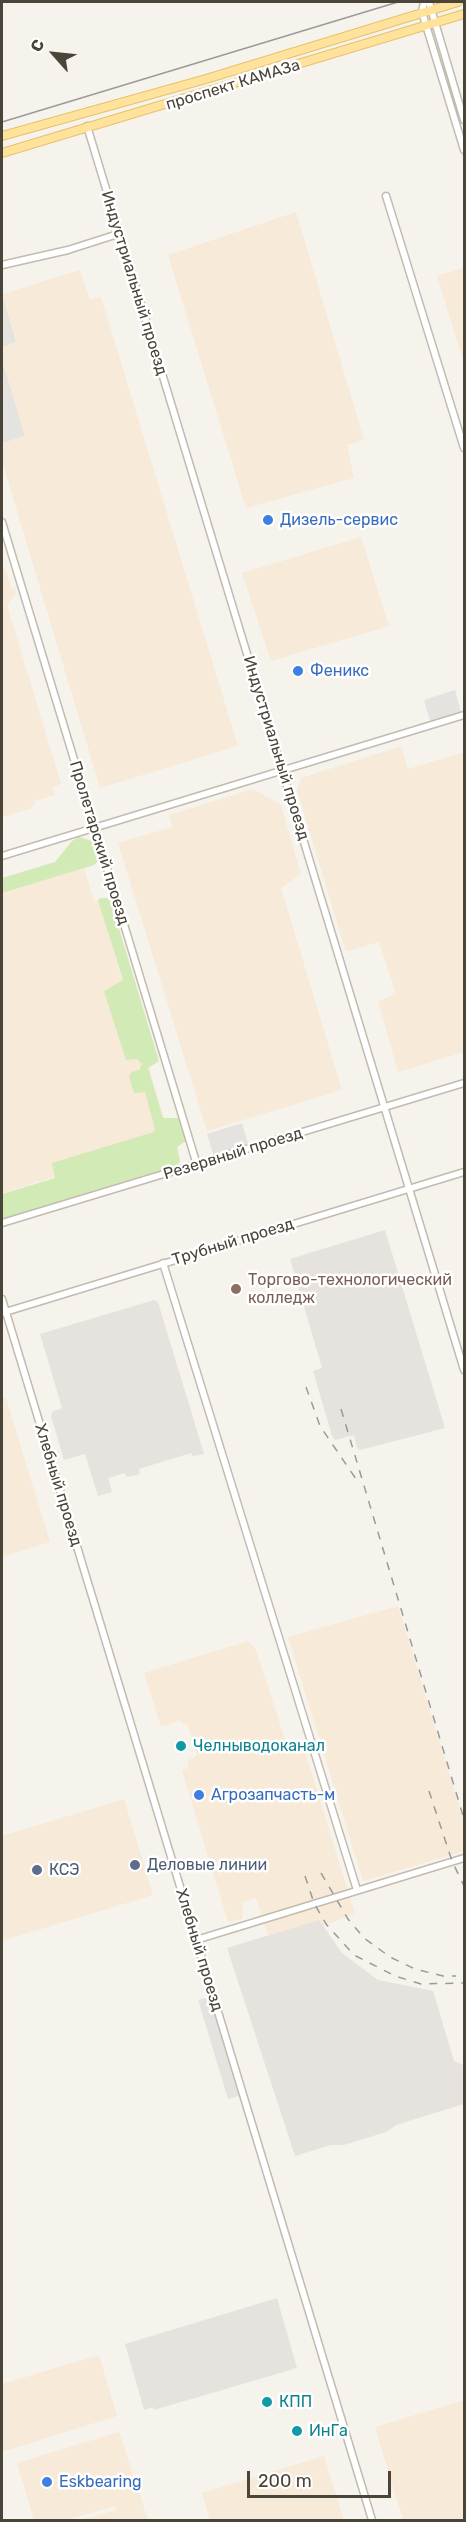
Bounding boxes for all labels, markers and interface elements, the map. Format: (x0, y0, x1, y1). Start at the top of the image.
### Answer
north arrow (24, 24, 84, 84)
text: С (26, 36, 49, 55)
street label: проспект КАМАЗа (164, 55, 302, 115)
street label: Индустриальный проезд (97, 188, 171, 378)
place label: Дизель-сервис (280, 510, 398, 530)
marker: Дизель-сервис (261, 513, 275, 527)
street label: Индустриальный проезд (239, 653, 313, 843)
place label: Феникс (310, 661, 369, 681)
marker: Феникс (291, 664, 305, 678)
street label: Пролетарский проезд (65, 759, 133, 927)
street label: Резервный проезд (161, 1124, 305, 1184)
street label: Трубный проезд (170, 1214, 296, 1270)
place label: Торгово-технологический колледж (248, 1270, 452, 1308)
marker: Торгово-технологический колледж (229, 1282, 243, 1296)
street label: Хлебный проезд (30, 1421, 86, 1549)
place label: Челныводоканал (193, 1736, 325, 1756)
marker: Челныводоканал (174, 1739, 188, 1753)
place label: Агрозапчасть-м (211, 1785, 335, 1805)
marker: Агрозапчасть-м (192, 1788, 206, 1802)
place label: Деловые линии (147, 1855, 267, 1875)
marker: Деловые линии (128, 1858, 142, 1872)
place label: КСЭ (49, 1860, 80, 1880)
marker: КСЭ (30, 1863, 44, 1877)
street label: Хлебный проезд (171, 1886, 227, 2014)
place label: КПП (279, 2392, 312, 2412)
marker: КПП (260, 2395, 274, 2409)
place label: ИнГа (309, 2421, 348, 2441)
marker: ИнГа (290, 2424, 304, 2438)
scale bar (250, 2459, 394, 2497)
text: 200 m (258, 2470, 312, 2492)
place label: Eskbearing (59, 2472, 142, 2492)
marker: Eskbearing (40, 2475, 54, 2489)

